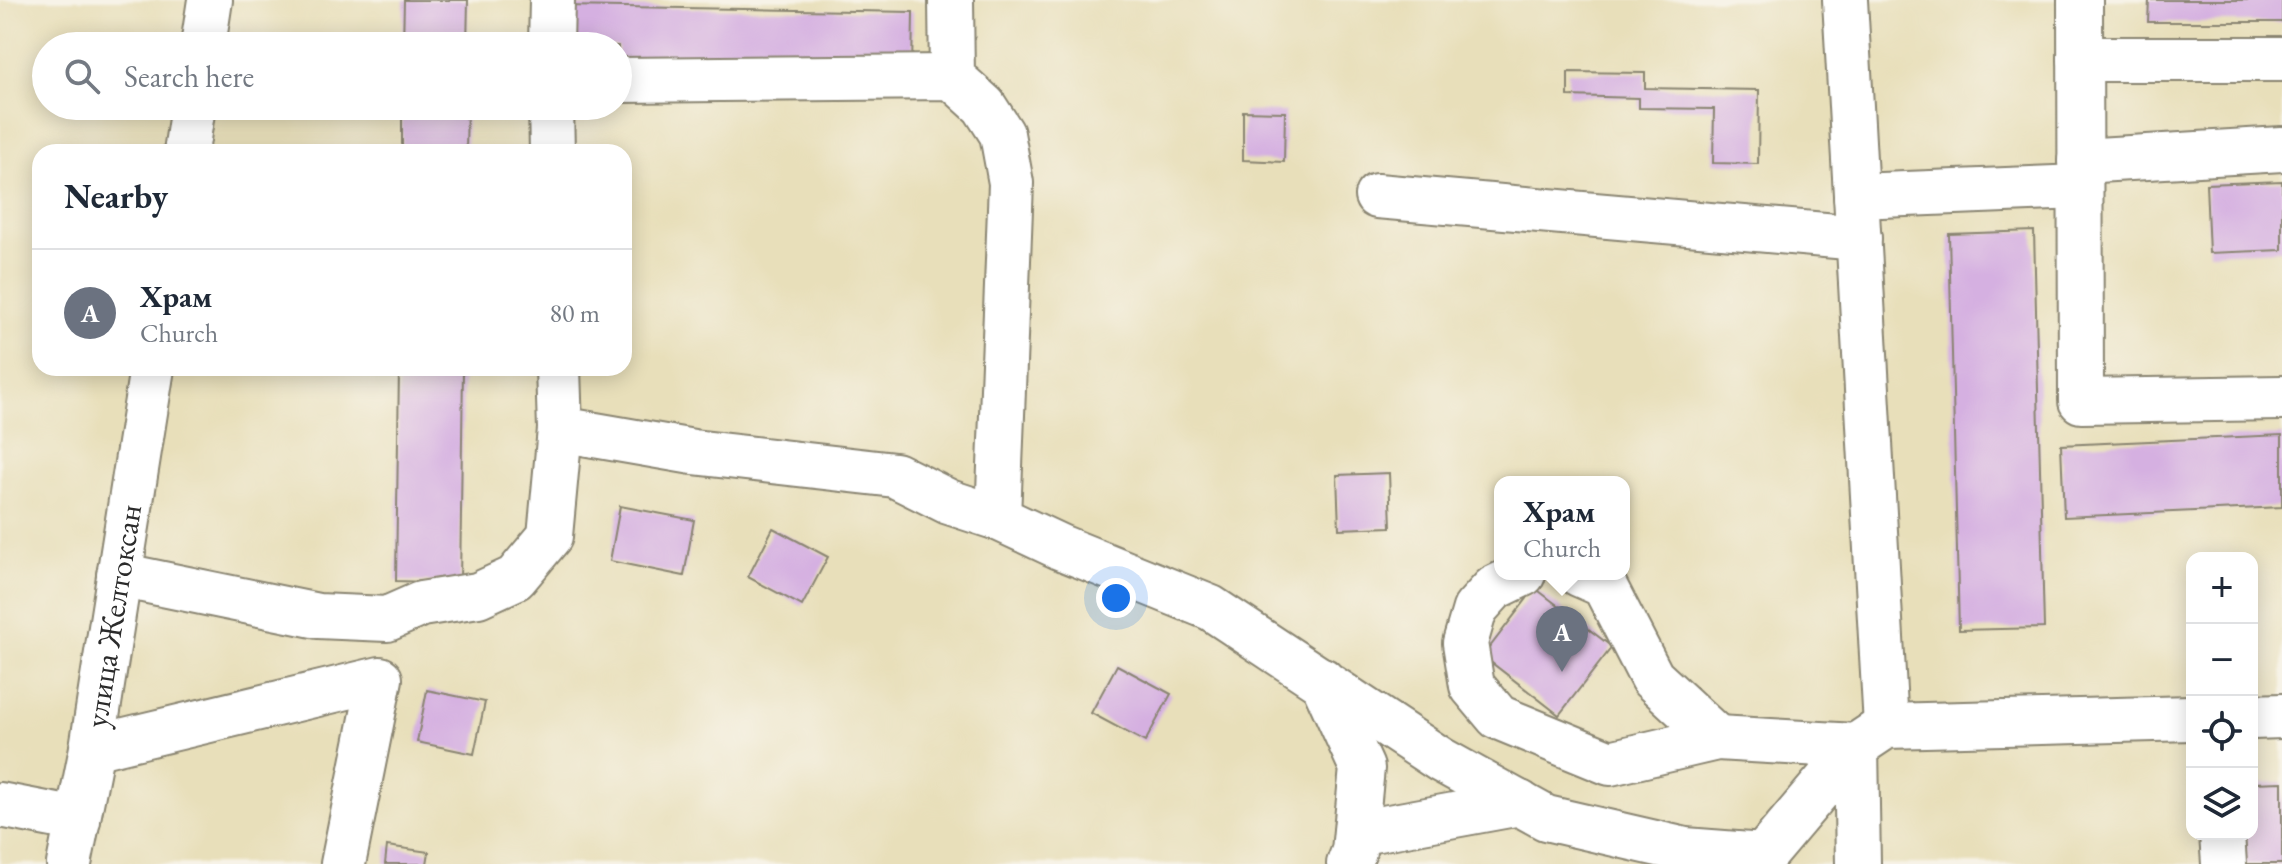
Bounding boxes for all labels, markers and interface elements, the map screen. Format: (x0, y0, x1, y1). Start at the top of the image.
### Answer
search box (32, 32, 632, 120)
icon: search (60, 54, 104, 98)
text: Search here (124, 57, 254, 96)
text: Nearby (64, 174, 168, 218)
text: Храм (140, 277, 212, 316)
text: A (81, 296, 99, 330)
text: 80 m (550, 296, 600, 330)
text: Church (140, 316, 218, 350)
popup (1494, 476, 1630, 580)
text: Храм (1523, 492, 1595, 531)
street label: улица Желтоксан (75, 501, 151, 731)
text: Church (1523, 531, 1601, 565)
map controls (2186, 552, 2258, 840)
button: + (2186, 552, 2258, 624)
your location (1096, 578, 1136, 618)
pin: A (1536, 606, 1588, 672)
button: − (2186, 624, 2258, 696)
button: locate (2186, 696, 2258, 768)
button: layers (2186, 768, 2258, 840)

